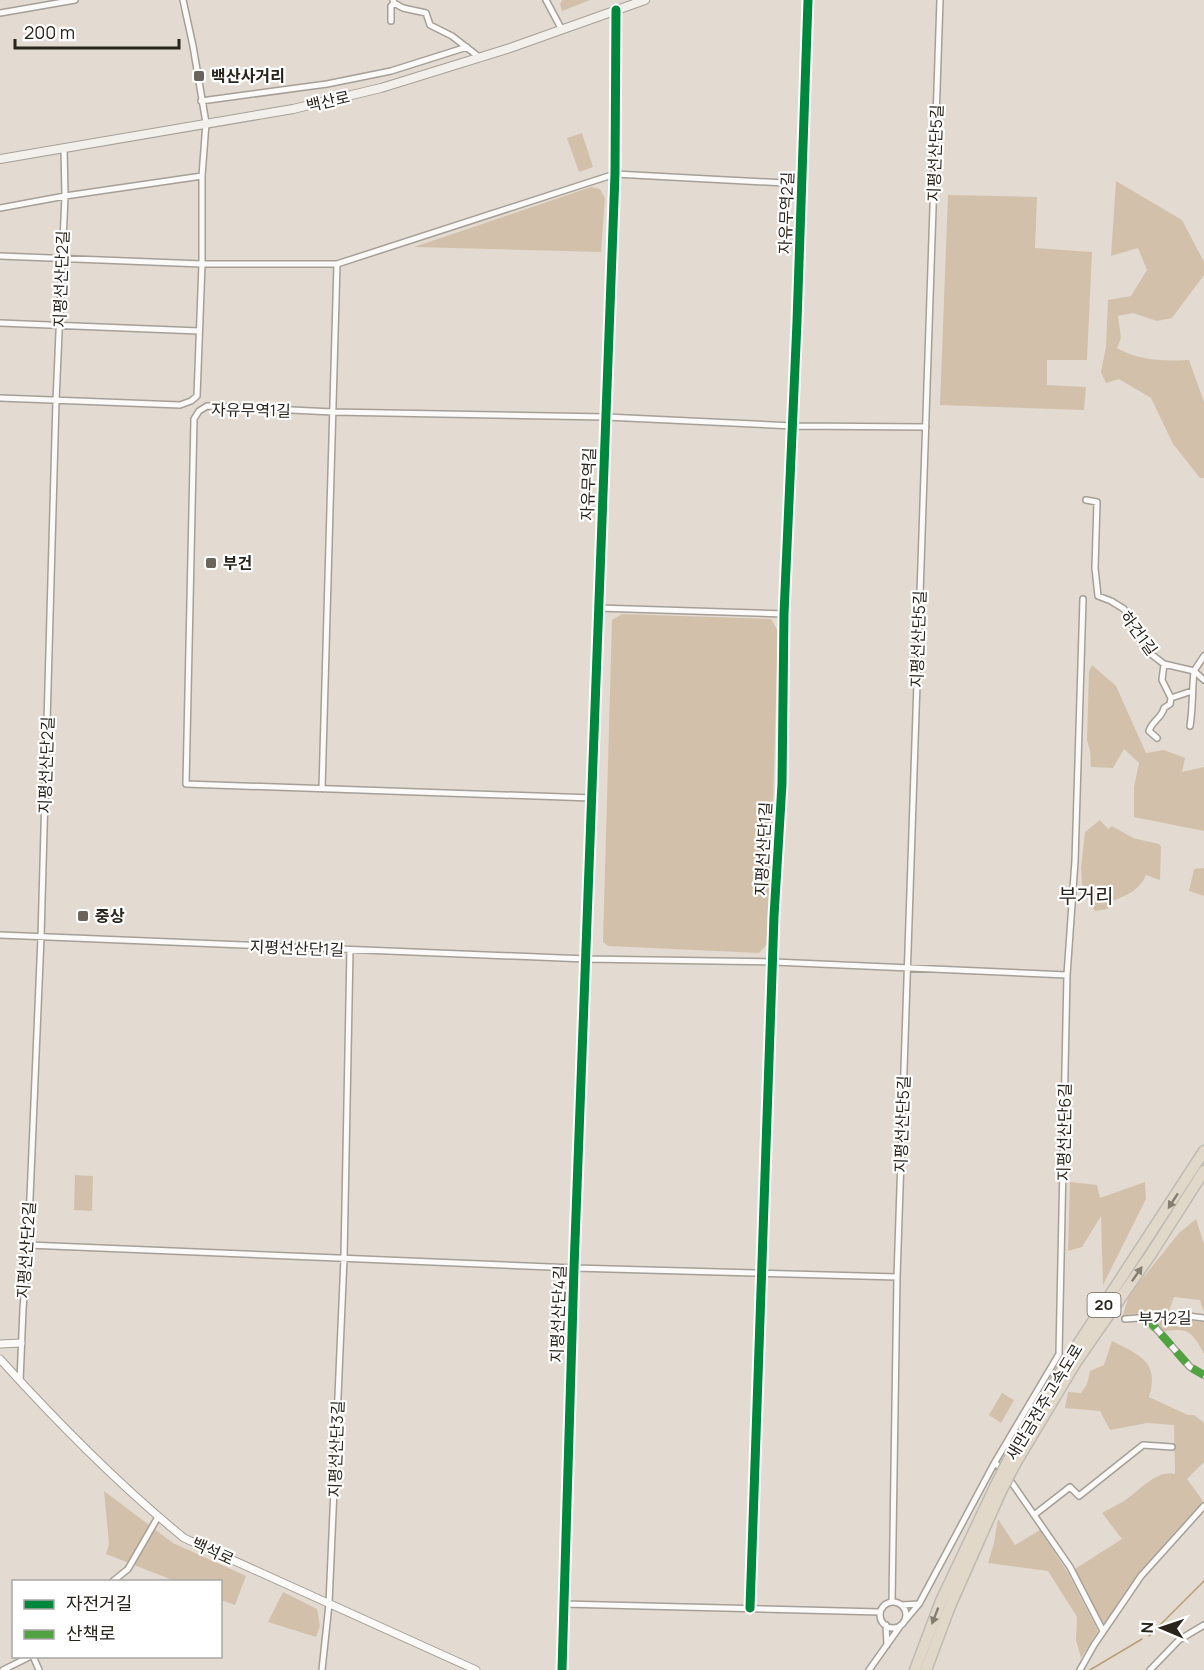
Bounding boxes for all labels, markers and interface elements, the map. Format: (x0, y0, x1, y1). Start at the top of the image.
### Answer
scale bar (15, 12, 178, 50)
text: 200 m (24, 20, 75, 44)
place label: 백산사거리 (211, 65, 285, 87)
marker: 백산사거리 (192, 69, 206, 83)
street label: 백산로 (304, 85, 352, 117)
street label: 지평선산단5길 (922, 104, 948, 202)
street label: 자유무역2길 (774, 171, 798, 255)
street label: 지평선산단2길 (48, 230, 74, 328)
street label: 자유무역1길 (211, 398, 291, 422)
street label: 자유무역길 (576, 447, 600, 521)
place label: 부건 (223, 552, 252, 574)
marker: 부건 (204, 556, 218, 570)
street label: 지평선산단5길 (905, 590, 931, 688)
street label: 하건1길 (1115, 606, 1163, 660)
street label: 지평선산단2길 (33, 716, 59, 814)
street label: 지평선산단1길 (750, 801, 776, 897)
district label: 부거리 (1058, 882, 1114, 909)
place label: 중상 (95, 905, 125, 927)
marker: 중상 (76, 909, 90, 923)
street label: 지평선산단1길 (249, 935, 345, 961)
street label: 지평선산단5길 (889, 1075, 915, 1173)
street label: 지평선산단6길 (1052, 1083, 1076, 1181)
one-way arrow (1167, 1193, 1178, 1209)
street label: 지평선산단2길 (12, 1201, 40, 1299)
street label: 지평선산단4길 (545, 1265, 571, 1363)
one-way arrow (1131, 1266, 1143, 1282)
road number: 20 (1088, 1293, 1120, 1317)
street label: 부거2길 (1138, 1307, 1192, 1329)
street label: 새만금전주고속도로 (1000, 1339, 1088, 1464)
street label: 지평선산단3길 (323, 1400, 349, 1498)
street label: 백석로 (188, 1532, 238, 1570)
legend (12, 1580, 222, 1658)
text: 자전거길 (66, 1591, 132, 1615)
north arrow (1132, 1598, 1192, 1658)
one-way arrow (930, 1608, 940, 1626)
text: 산책로 (66, 1621, 116, 1645)
text: N (1136, 1621, 1158, 1634)

